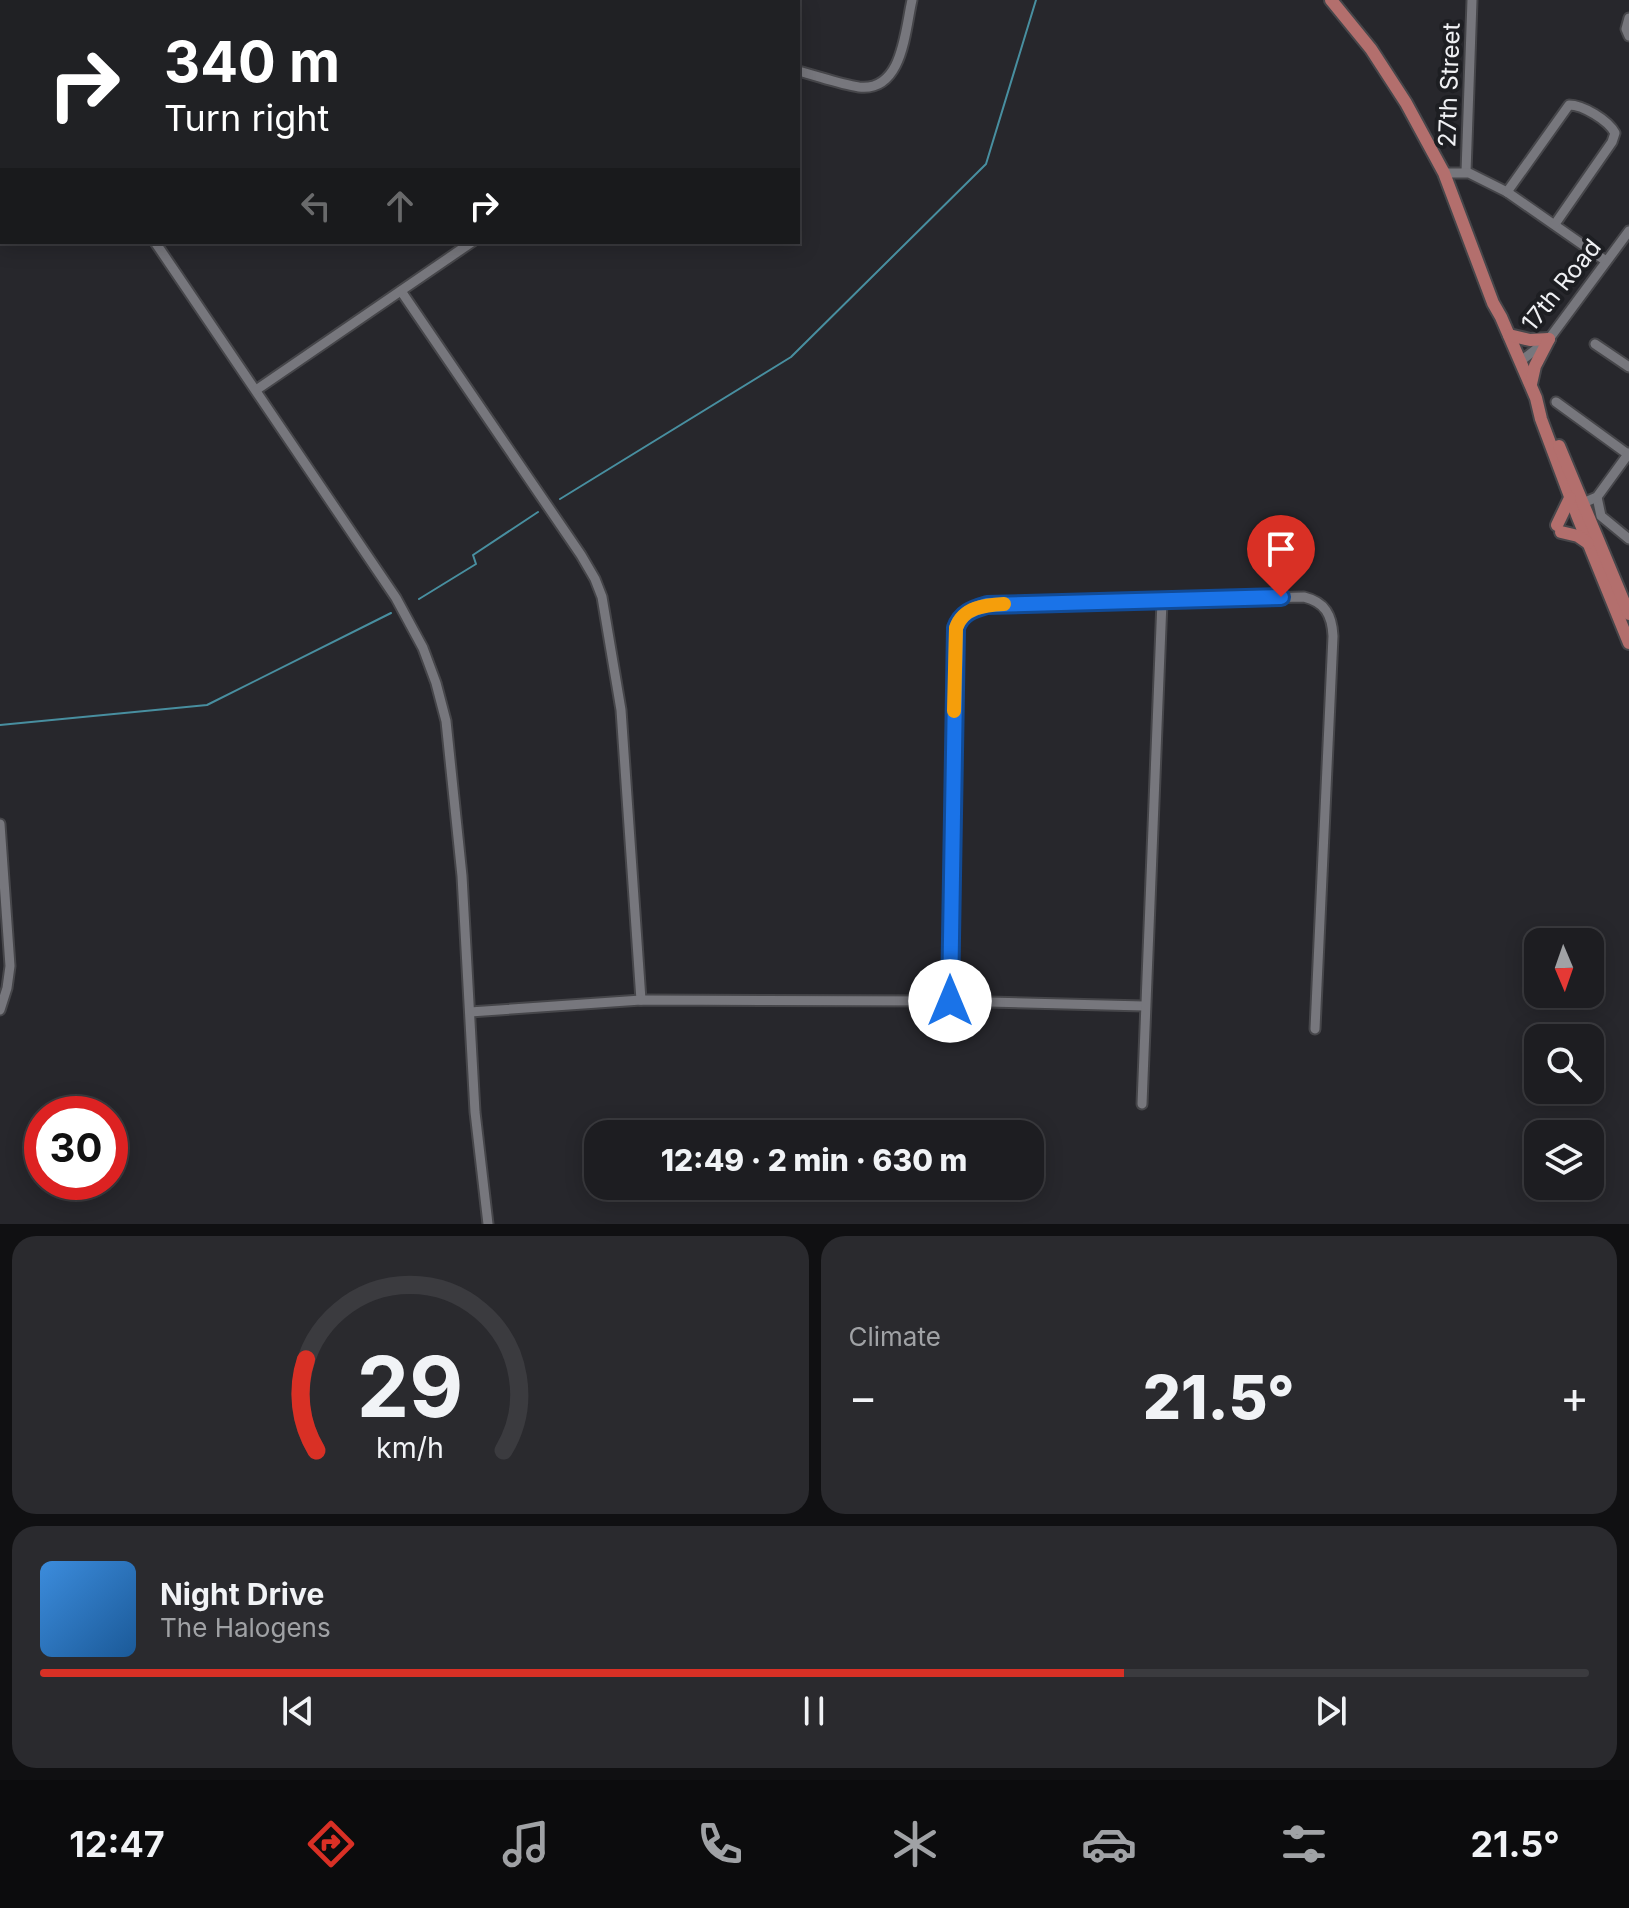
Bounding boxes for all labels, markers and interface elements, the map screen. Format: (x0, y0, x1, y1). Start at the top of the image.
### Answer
street label: 27th Street (1432, 22, 1466, 148)
text: 340 m (164, 28, 340, 96)
icon: right (32, 32, 136, 136)
text: Turn right (164, 96, 329, 140)
icon: left (294, 184, 338, 228)
icon: ahead (378, 184, 422, 228)
icon: right (462, 184, 506, 228)
street label: 17th Road (1515, 233, 1607, 337)
pin (1247, 515, 1315, 597)
icon: arrive (1259, 527, 1303, 571)
north arrow (1524, 928, 1604, 1008)
map controls (1524, 928, 1604, 1200)
position arrow (908, 959, 992, 1043)
button: search (1524, 1024, 1604, 1104)
speed limit sign: 30 (24, 1096, 128, 1200)
button: layers (1524, 1120, 1604, 1200)
text: 12:49 · 2 min · 630 m (661, 1142, 967, 1178)
text: Climate (849, 1321, 941, 1352)
text: 29 (357, 1336, 463, 1437)
text: 21.5° (1143, 1361, 1295, 1433)
text: − (849, 1370, 878, 1424)
text: + (1560, 1370, 1589, 1424)
text: km/h (376, 1430, 444, 1465)
text: Night Drive (160, 1576, 324, 1612)
text: The Halogens (160, 1612, 331, 1643)
icon: previous (276, 1689, 320, 1733)
icon: pause (792, 1689, 836, 1733)
icon: next (1309, 1689, 1353, 1733)
icon: directions (303, 1816, 359, 1872)
icon: music (498, 1816, 554, 1872)
icon: phone (692, 1816, 748, 1872)
icon: climate (887, 1816, 943, 1872)
icon: car (1081, 1816, 1137, 1872)
icon: filters (1276, 1816, 1332, 1872)
text: 12:47 (69, 1822, 165, 1866)
text: 21.5° (1470, 1822, 1560, 1866)

